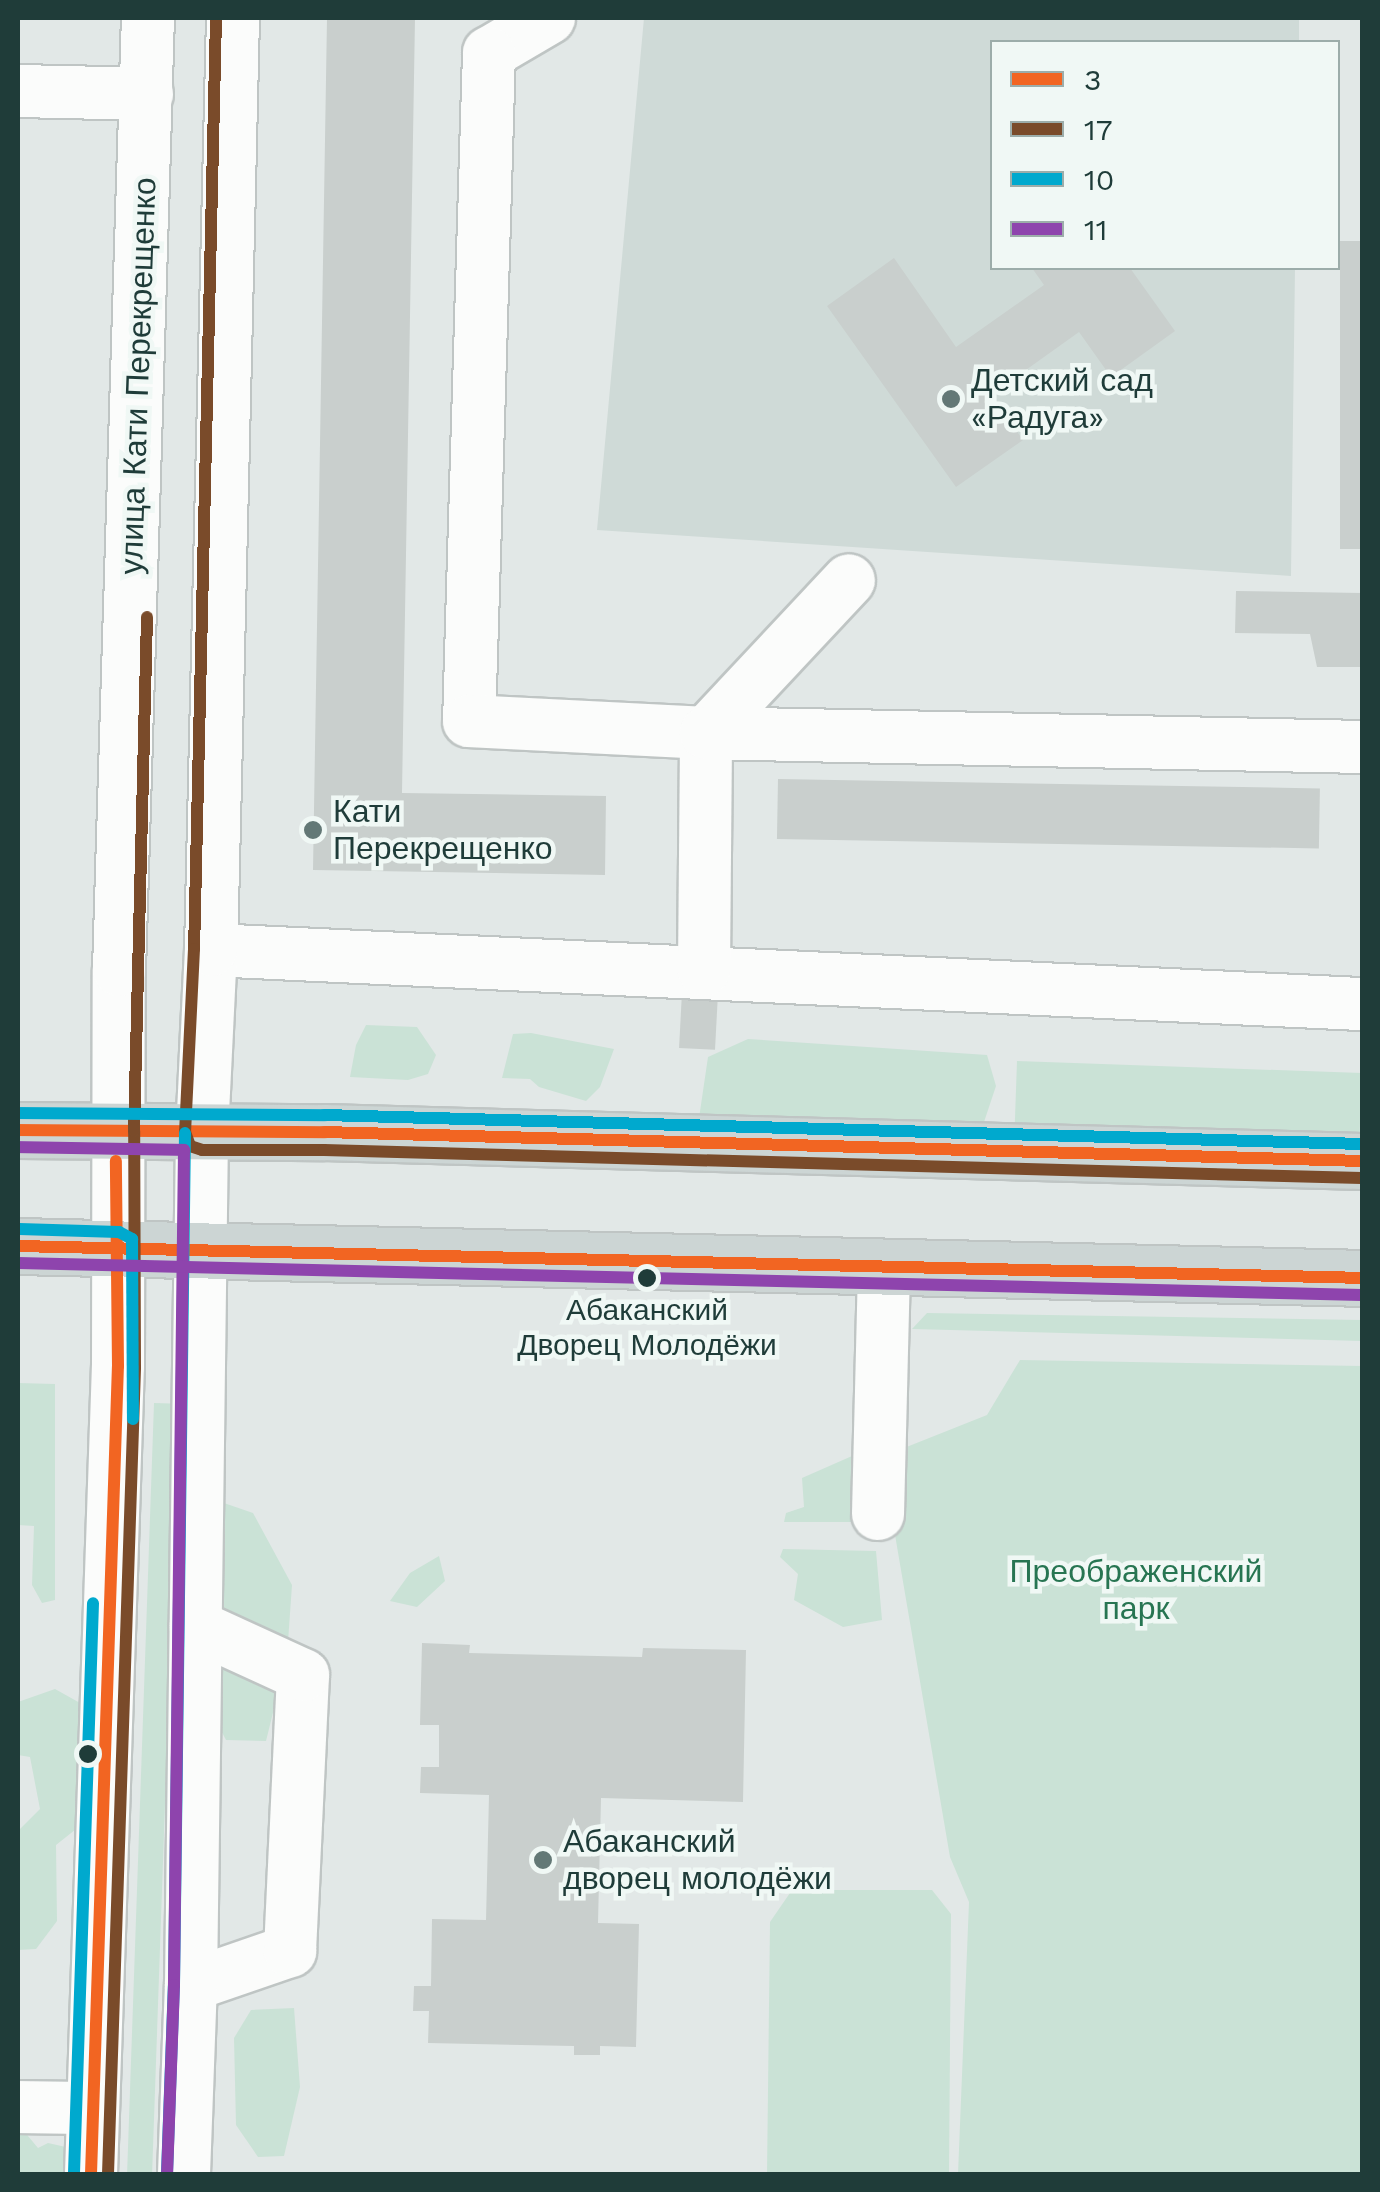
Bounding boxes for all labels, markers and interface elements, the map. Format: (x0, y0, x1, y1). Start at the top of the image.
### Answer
legend (990, 40, 1340, 270)
text: 3 (1084, 62, 1102, 97)
text: 17 (1084, 112, 1113, 147)
text: 10 (1084, 162, 1114, 197)
street label: улица Кати Перекрещенко (112, 177, 164, 575)
text: 11 (1084, 212, 1107, 247)
place label: Детский сад «Радуга» (971, 362, 1153, 437)
marker: Детский сад «Радуга» (940, 388, 962, 410)
place label: Кати Перекрещенко (333, 793, 553, 868)
marker: Кати Перекрещенко (302, 819, 324, 841)
marker: Абаканский Дворец Молодёжи (637, 1268, 657, 1288)
place label: Абаканский Дворец Молодёжи (517, 1292, 777, 1362)
park label: Преображенский парк (1010, 1553, 1262, 1628)
unlabelled marker (78, 1744, 98, 1764)
place label: Абаканский дворец молодёжи (563, 1823, 832, 1898)
marker: Абаканский дворец молодёжи (532, 1849, 554, 1871)

